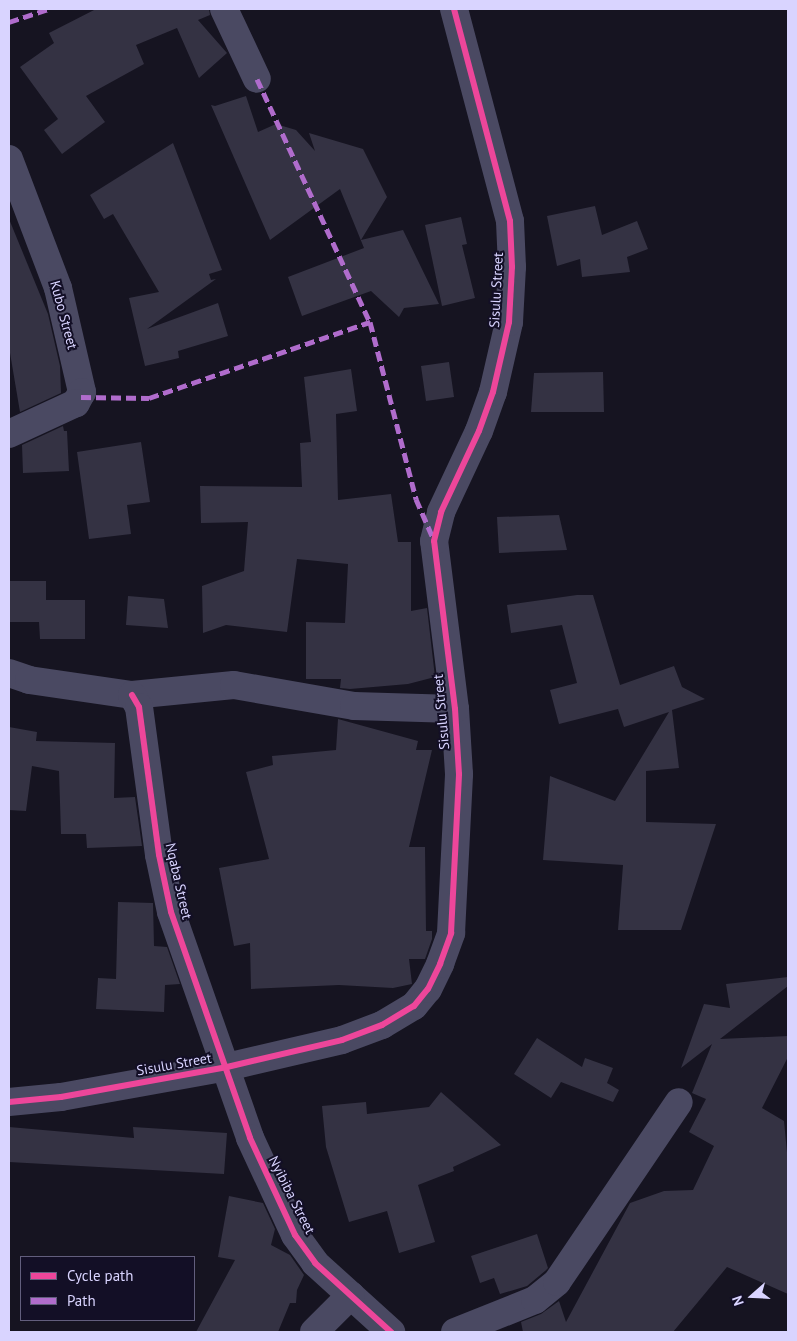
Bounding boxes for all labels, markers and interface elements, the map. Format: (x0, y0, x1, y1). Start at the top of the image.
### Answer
street label: Sisulu Street (486, 252, 506, 328)
street label: Kubo Street (47, 279, 81, 351)
street label: Sisulu Street (429, 674, 453, 750)
street label: Nqaba Street (162, 841, 196, 921)
street label: Sisulu Street (135, 1049, 213, 1079)
street label: Nyibiba Street (265, 1153, 319, 1237)
legend (20, 1256, 195, 1321)
text: Cycle path (67, 1266, 133, 1285)
north arrow (727, 1271, 777, 1321)
text: Path (67, 1291, 96, 1310)
text: N (728, 1294, 748, 1308)

